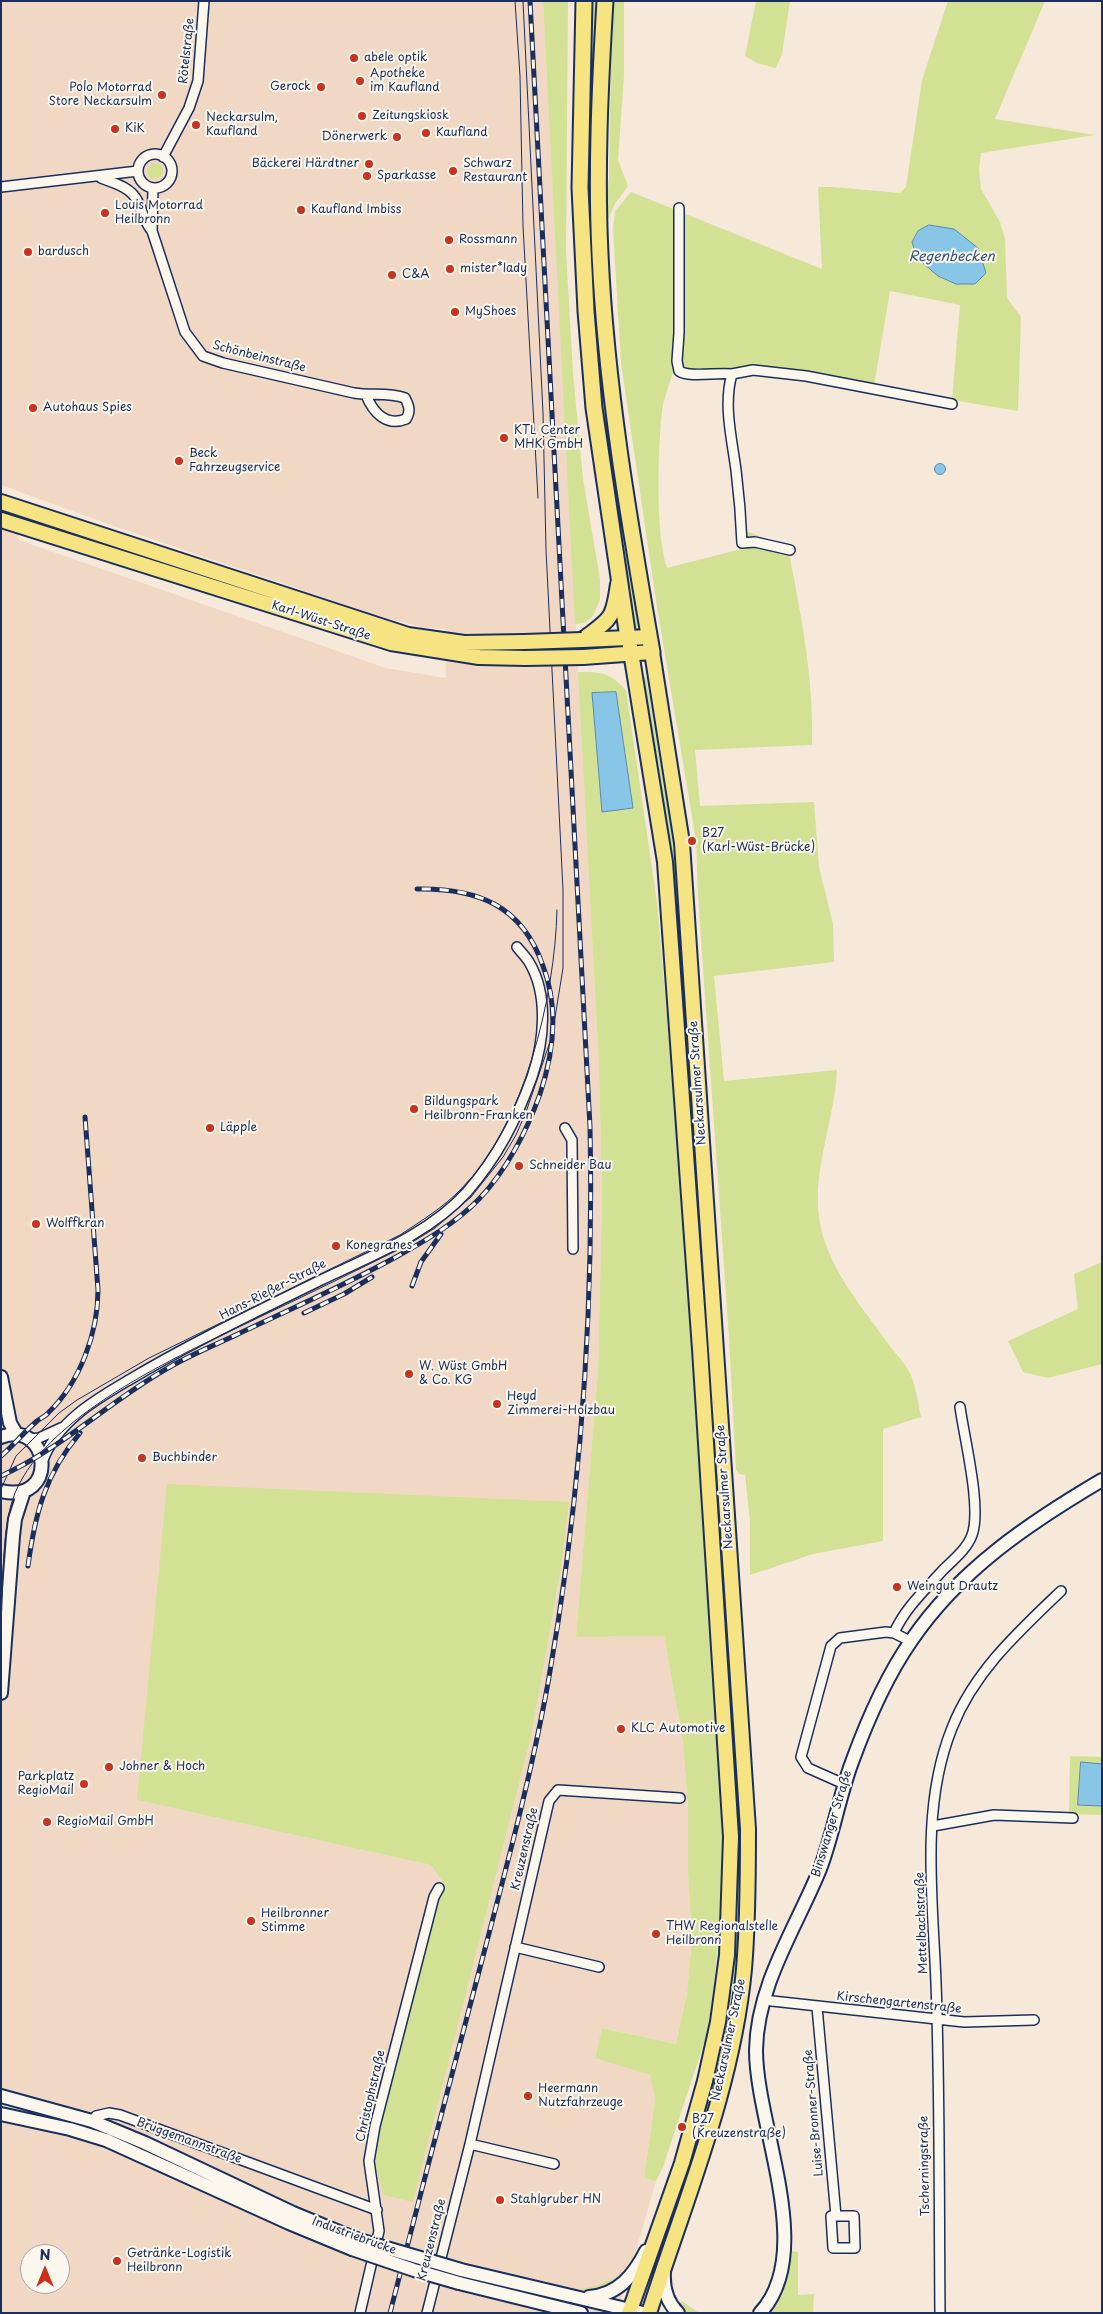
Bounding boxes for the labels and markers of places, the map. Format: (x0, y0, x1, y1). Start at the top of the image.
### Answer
place label: abele optik (364, 51, 427, 65)
marker: abele optik (348, 52, 360, 64)
place label: Apotheke im Kaufland (370, 67, 440, 95)
marker: Apotheke im Kaufland (354, 75, 366, 87)
place label: Gerock (270, 80, 311, 94)
place label: Polo Motorrad Store Neckarsulm (49, 81, 152, 109)
marker: Gerock (315, 81, 327, 93)
marker: Polo Motorrad Store Neckarsulm (156, 89, 168, 101)
place label: Zeitungskiosk (372, 109, 449, 123)
marker: Zeitungskiosk (356, 110, 368, 122)
place label: Neckarsulm, Kaufland (206, 111, 278, 139)
marker: Neckarsulm, Kaufland (190, 119, 202, 131)
place label: KiK (125, 122, 145, 136)
marker: KiK (109, 123, 121, 135)
place label: Kaufland (436, 126, 487, 140)
marker: Kaufland (420, 127, 432, 139)
place label: Dönerwerk (322, 130, 387, 144)
marker: Dönerwerk (391, 131, 403, 143)
place label: Bäckerei Härdtner (252, 157, 359, 171)
place label: Schwarz Restaurant (463, 157, 527, 185)
marker: Bäckerei Härdtner (363, 158, 375, 170)
marker: Schwarz Restaurant (447, 165, 459, 177)
place label: Sparkasse (377, 169, 436, 183)
marker: Sparkasse (361, 170, 373, 182)
place label: Louis Motorrad Heilbronn (115, 199, 203, 227)
place label: Kaufland Imbiss (311, 203, 401, 217)
marker: Kaufland Imbiss (295, 204, 307, 216)
marker: Louis Motorrad Heilbronn (99, 207, 111, 219)
place label: Rossmann (459, 233, 518, 247)
marker: Rossmann (443, 234, 455, 246)
place label: bardusch (38, 245, 89, 259)
marker: bardusch (22, 246, 34, 258)
place label: mister*lady (460, 262, 527, 276)
marker: mister*lady (444, 263, 456, 275)
place label: C&A (402, 268, 429, 282)
marker: C&A (386, 269, 398, 281)
place label: MyShoes (465, 305, 516, 319)
marker: MyShoes (449, 306, 461, 318)
place label: Autohaus Spies (43, 401, 132, 415)
marker: Autohaus Spies (27, 402, 39, 414)
place label: KTL Center MHK GmbH (514, 424, 583, 452)
marker: KTL Center MHK GmbH (498, 432, 510, 444)
place label: Beck Fahrzeugservice (189, 447, 280, 475)
marker: Beck Fahrzeugservice (173, 455, 185, 467)
place label: B27 (Karl-Wüst-Brücke) (702, 827, 815, 855)
marker: B27 (Karl-Wüst-Brücke) (686, 835, 698, 847)
place label: Bildungspark Heilbronn-Franken (424, 1095, 533, 1123)
marker: Bildungspark Heilbronn-Franken (408, 1103, 420, 1115)
place label: Läpple (220, 1121, 257, 1135)
marker: Läpple (204, 1122, 216, 1134)
place label: Schneider Bau (529, 1159, 611, 1173)
marker: Schneider Bau (513, 1160, 525, 1172)
place label: Wolffkran (46, 1217, 105, 1231)
marker: Wolffkran (30, 1218, 42, 1230)
place label: Konegranes (346, 1239, 412, 1253)
marker: Konegranes (330, 1240, 342, 1252)
place label: W. Wüst GmbH & Co. KG (419, 1360, 507, 1388)
marker: W. Wüst GmbH & Co. KG (403, 1368, 415, 1380)
place label: Heyd Zimmerei-Holzbau (507, 1390, 615, 1418)
marker: Heyd Zimmerei-Holzbau (491, 1398, 503, 1410)
place label: Buchbinder (152, 1451, 217, 1465)
marker: Buchbinder (136, 1452, 148, 1464)
place label: Weingut Drautz (907, 1580, 998, 1594)
marker: Weingut Drautz (891, 1581, 903, 1593)
place label: KLC Automotive (631, 1722, 725, 1736)
marker: KLC Automotive (615, 1723, 627, 1735)
place label: Johner & Hoch (119, 1760, 205, 1774)
marker: Johner & Hoch (103, 1761, 115, 1773)
place label: Parkplatz RegioMail (18, 1770, 74, 1798)
marker: Parkplatz RegioMail (78, 1778, 90, 1790)
place label: RegioMail GmbH (57, 1815, 154, 1829)
marker: RegioMail GmbH (41, 1816, 53, 1828)
place label: Heilbronner Stimme (261, 1907, 329, 1935)
marker: Heilbronner Stimme (245, 1915, 257, 1927)
place label: THW Regionalstelle Heilbronn (666, 1920, 778, 1948)
marker: THW Regionalstelle Heilbronn (650, 1928, 662, 1940)
place label: Heermann Nutzfahrzeuge (538, 2082, 623, 2110)
marker: Heermann Nutzfahrzeuge (522, 2090, 534, 2102)
place label: B27 (Kreuzenstraße) (692, 2113, 786, 2141)
marker: B27 (Kreuzenstraße) (676, 2121, 688, 2133)
place label: Stahlgruber HN (510, 2193, 601, 2207)
marker: Stahlgruber HN (494, 2194, 506, 2206)
place label: Getränke-Logistik Heilbronn (127, 2247, 232, 2275)
marker: Getränke-Logistik Heilbronn (111, 2255, 123, 2267)

